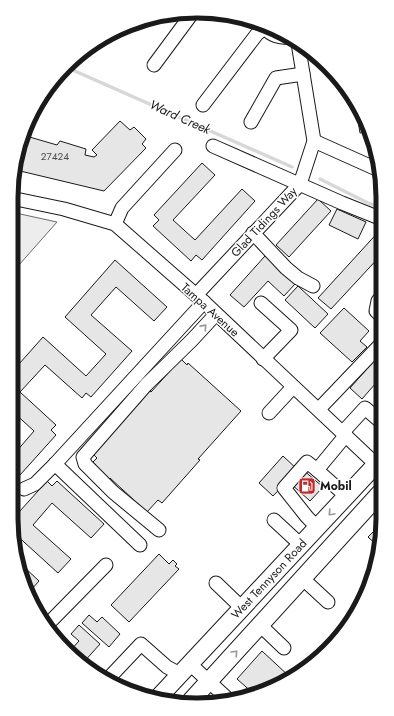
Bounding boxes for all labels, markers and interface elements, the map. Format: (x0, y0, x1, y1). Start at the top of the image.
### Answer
water label: Ward Creek (146, 95, 214, 139)
house number: 27424 (41, 149, 69, 164)
street label: Glad Tidings Way (227, 182, 302, 261)
street label: Tampa Avenue (177, 279, 243, 341)
one-way arrow (200, 324, 207, 332)
fuel station icon: Mobil (297, 476, 317, 496)
place label: Mobil (320, 477, 352, 495)
one-way arrow (328, 508, 335, 516)
street label: West Tennyson Road (227, 535, 311, 623)
one-way arrow (230, 650, 237, 658)

